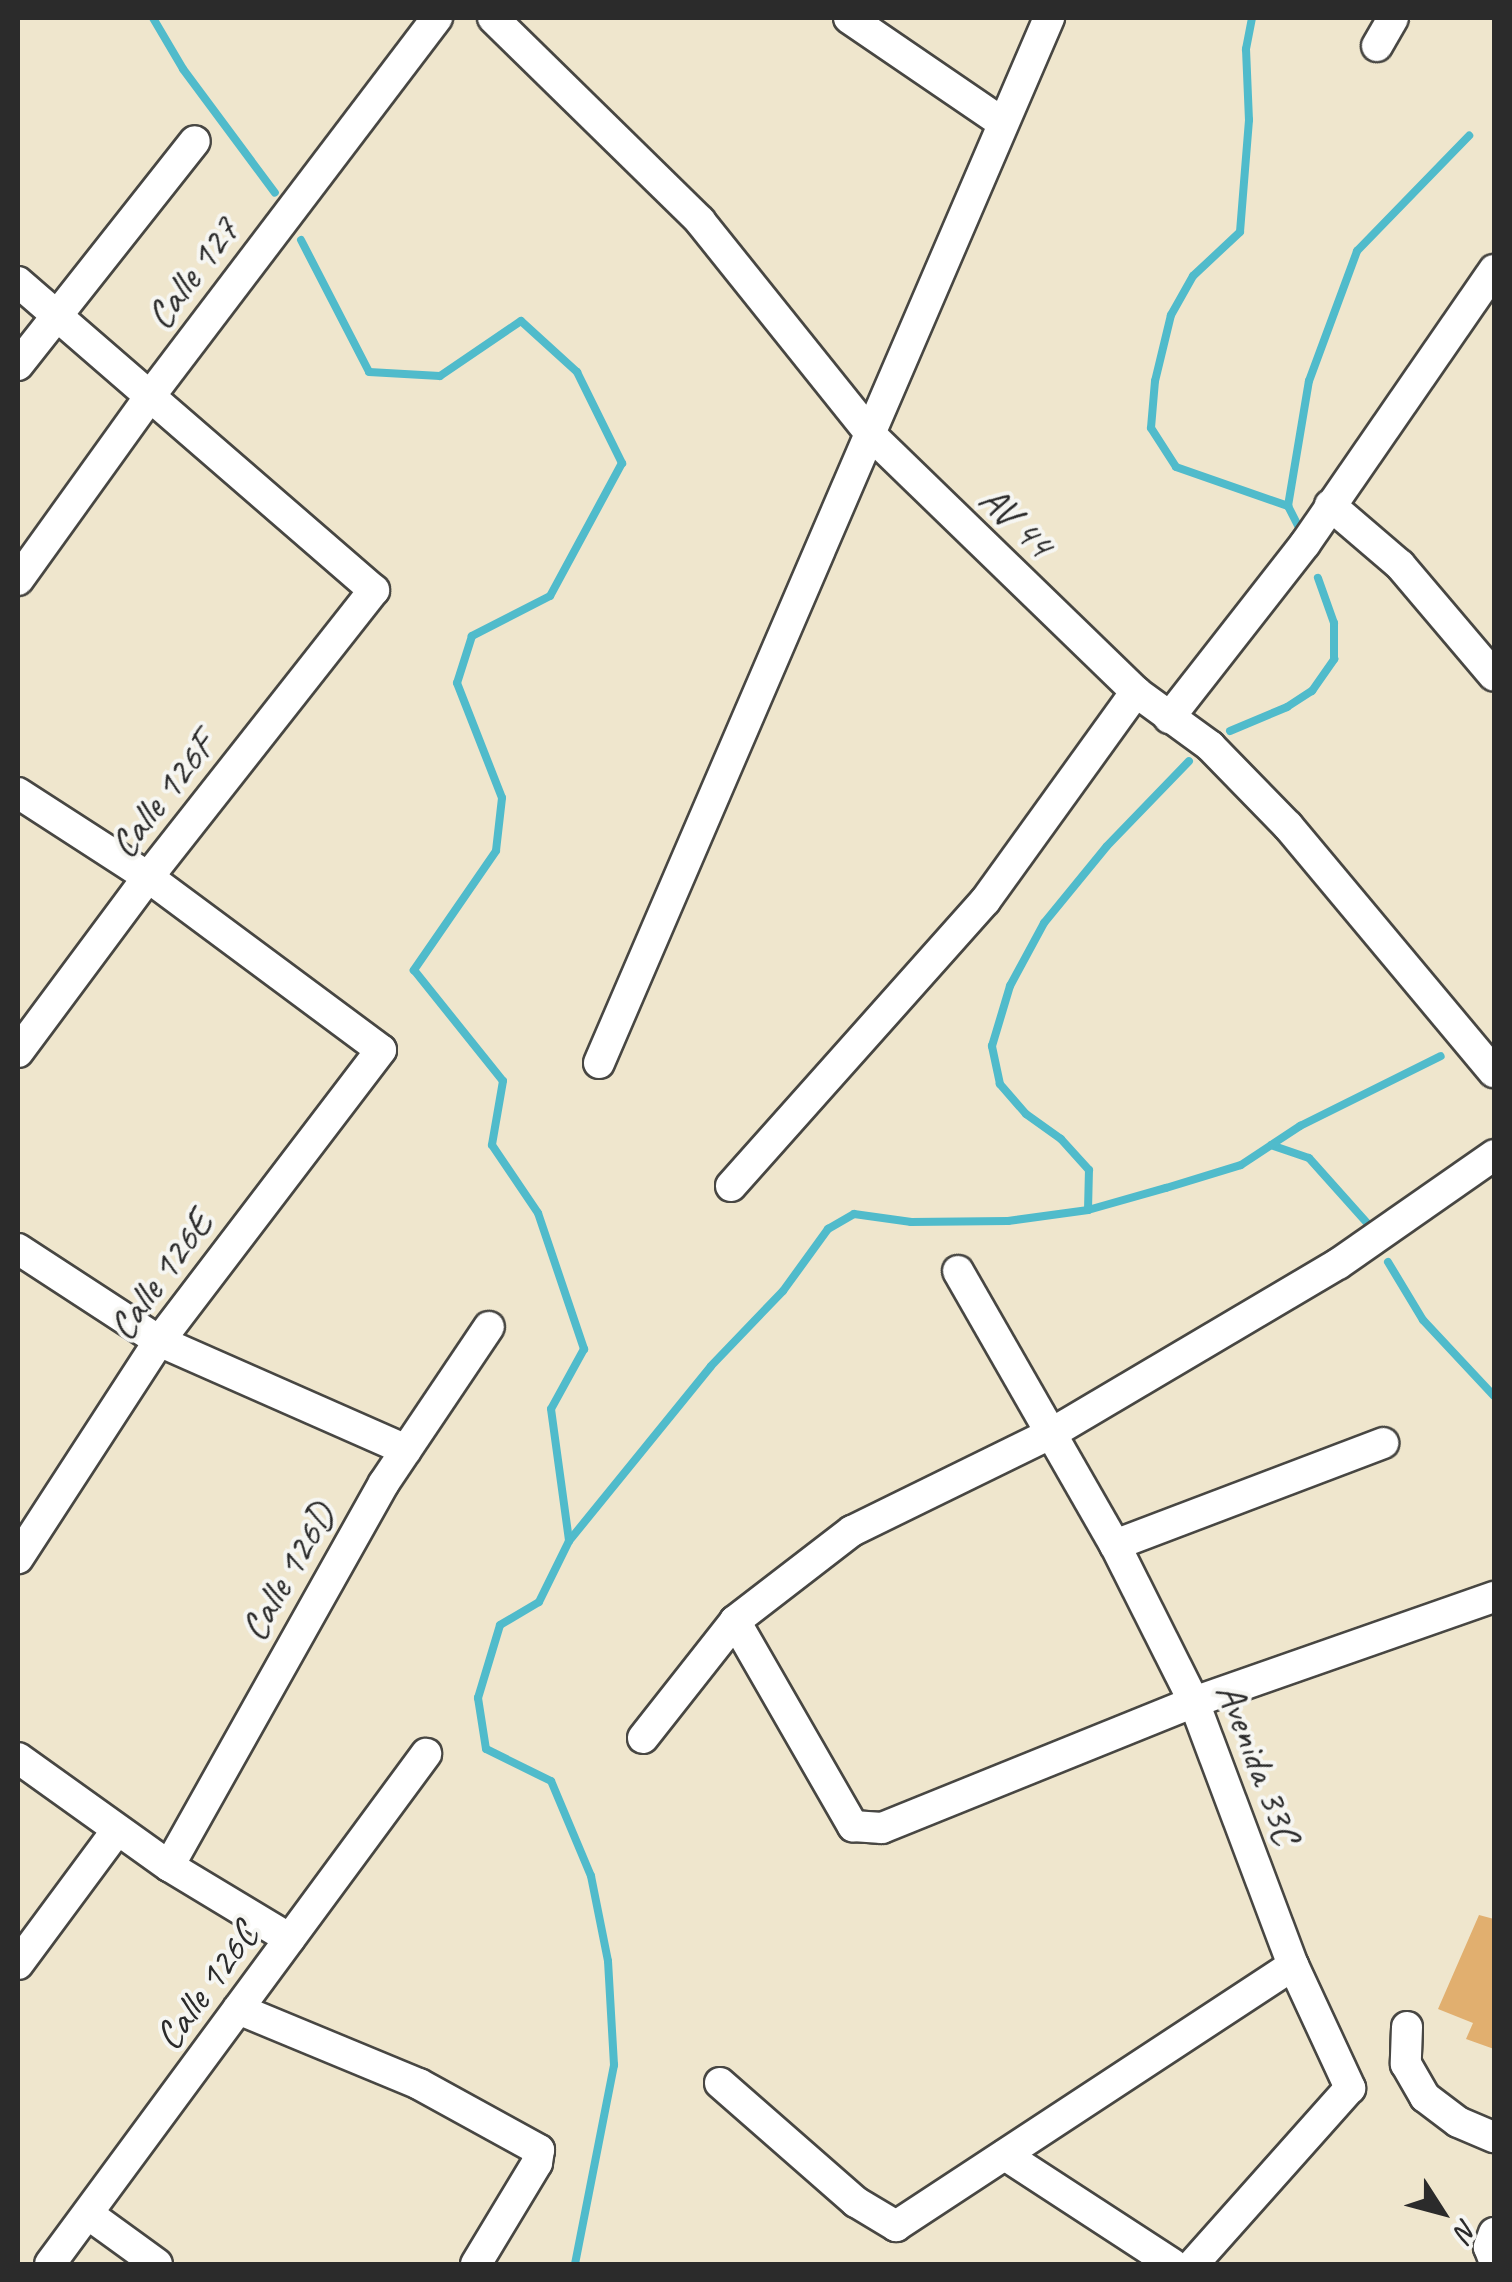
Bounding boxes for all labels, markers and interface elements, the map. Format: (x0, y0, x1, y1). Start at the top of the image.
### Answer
street label: Calle 127 (135, 208, 249, 338)
street label: AV 44 (970, 475, 1064, 567)
street label: Calle 126F (99, 723, 225, 867)
street label: Calle 126E (97, 1201, 223, 1349)
street label: Calle 126D (229, 1495, 345, 1649)
street label: Avenida 33C (1206, 1676, 1312, 1850)
street label: Calle 126C (144, 1913, 268, 2059)
north arrow (1392, 2162, 1492, 2262)
text: N (1447, 2213, 1486, 2247)

